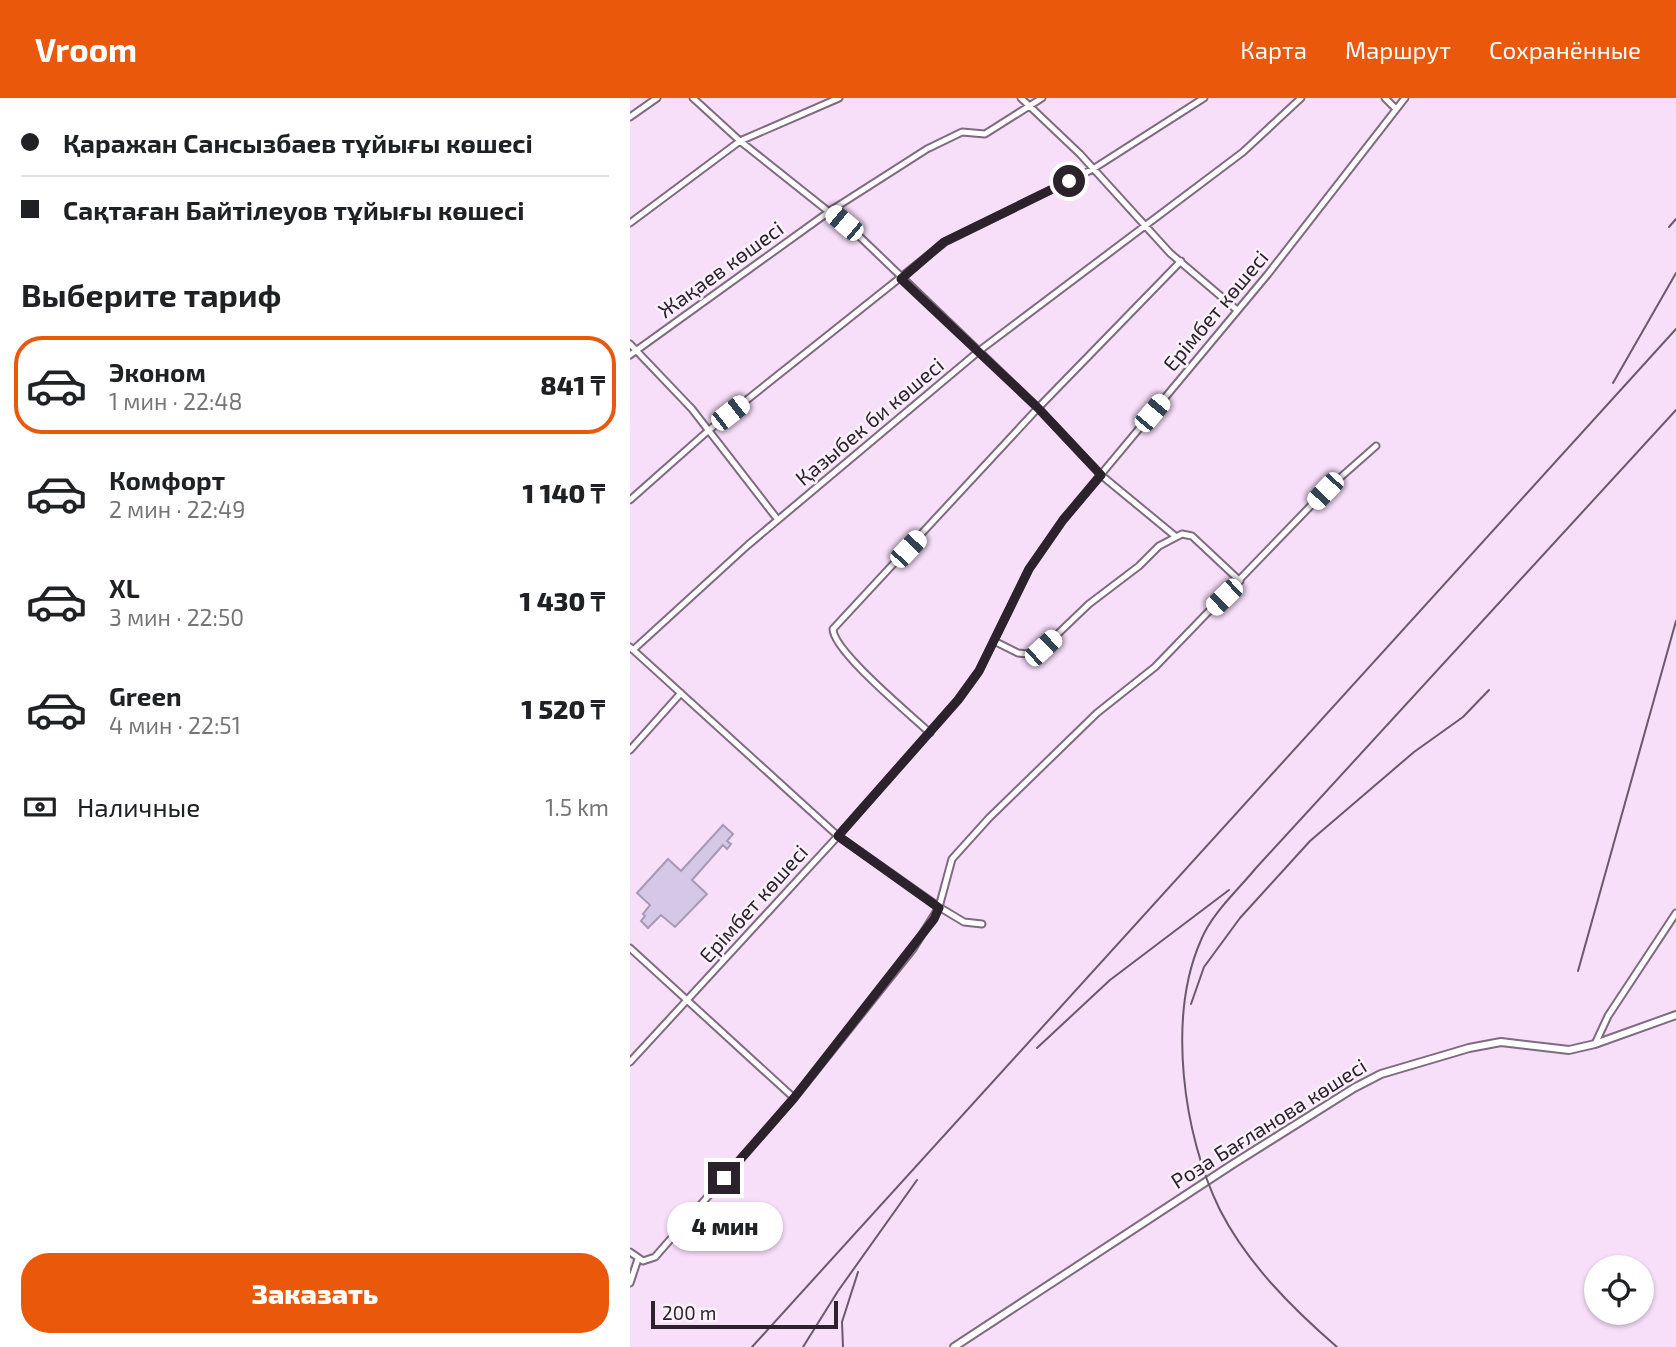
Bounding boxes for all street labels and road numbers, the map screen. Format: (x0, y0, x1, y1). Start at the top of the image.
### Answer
street label: Жақаев көшесі (653, 215, 788, 323)
street label: Ерімбет көшесі (1157, 245, 1273, 375)
street label: Қазыбек би көшесі (790, 352, 948, 490)
street label: Ерімбет көшесі (693, 839, 812, 967)
street label: Роза Бағланова көшесі (1166, 1052, 1371, 1193)

